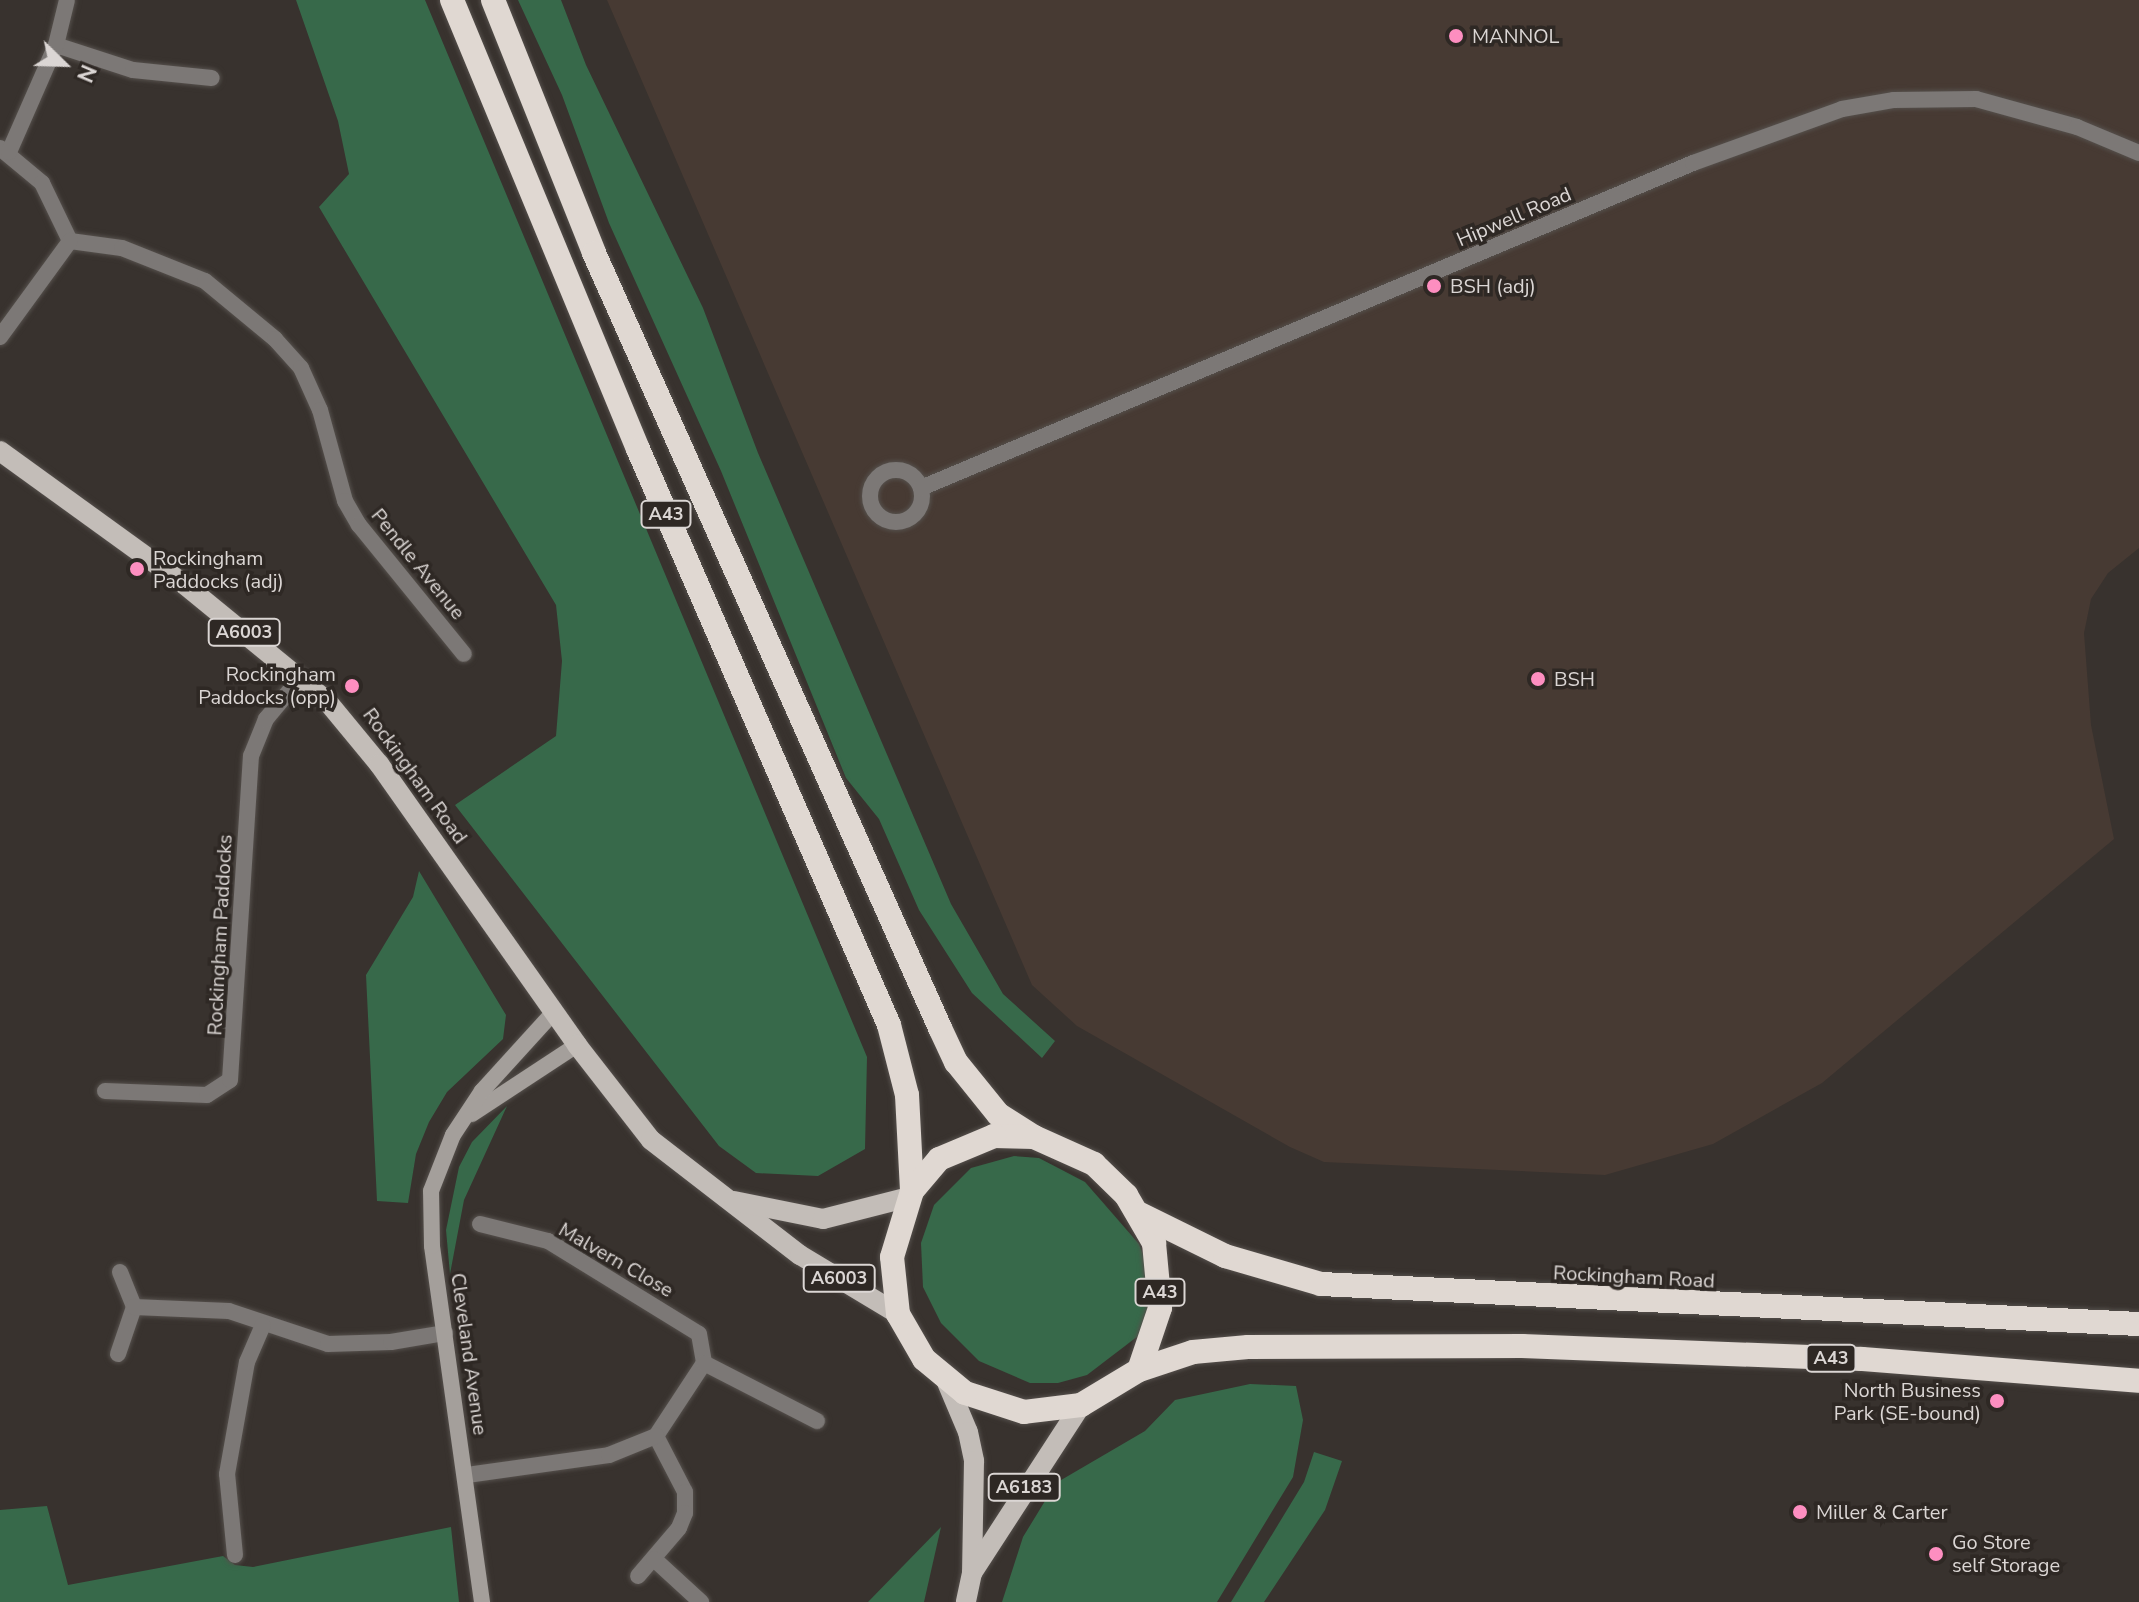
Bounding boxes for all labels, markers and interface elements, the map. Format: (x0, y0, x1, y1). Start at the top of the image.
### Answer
north arrow (24, 24, 104, 104)
place label: MANNOL (1472, 24, 1559, 48)
marker: MANNOL (1447, 27, 1465, 45)
text: N (69, 60, 103, 87)
street label: Hipwell Road (1453, 182, 1575, 252)
place label: BSH (adj) (1450, 274, 1536, 298)
marker: BSH (adj) (1425, 277, 1443, 295)
road number: A43 (640, 500, 692, 528)
street label: Pendle Avenue (366, 504, 470, 624)
place label: Rockingham Paddocks (adj) (153, 546, 284, 593)
marker: Rockingham Paddocks (adj) (128, 560, 146, 578)
road number: A6003 (206, 618, 282, 646)
place label: Rockingham Paddocks (opp) (198, 662, 336, 709)
place label: BSH (1554, 667, 1595, 691)
marker: BSH (1529, 670, 1547, 688)
marker: Rockingham Paddocks (opp) (343, 677, 361, 695)
street label: Rockingham Road (358, 703, 472, 849)
street label: Rockingham Paddocks (203, 834, 237, 1036)
street label: Malvern Close (554, 1217, 678, 1303)
street label: Rockingham Road (1552, 1261, 1716, 1293)
road number: A6003 (801, 1264, 877, 1292)
street label: Cleveland Avenue (446, 1271, 492, 1437)
road number: A43 (1134, 1278, 1186, 1306)
road number: A43 (1805, 1344, 1857, 1372)
place label: North Business Park (SE-bound) (1834, 1378, 1981, 1425)
marker: North Business Park (SE-bound) (1988, 1392, 2006, 1410)
road number: A6183 (986, 1473, 1062, 1501)
place label: Miller & Carter (1816, 1500, 1948, 1524)
marker: Miller & Carter (1791, 1503, 1809, 1521)
place label: Go Store self Storage (1952, 1530, 2060, 1577)
marker: Go Store self Storage (1927, 1545, 1945, 1563)

